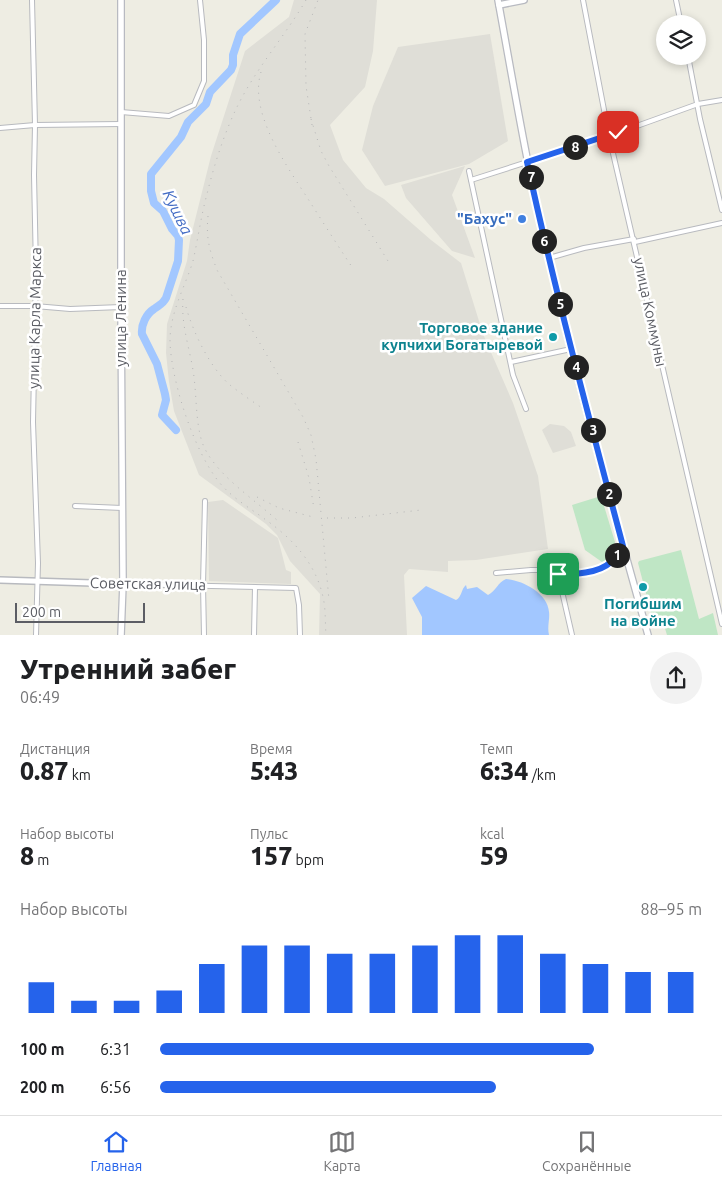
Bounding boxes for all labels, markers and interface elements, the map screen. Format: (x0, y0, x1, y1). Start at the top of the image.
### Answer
map controls (656, 15, 706, 65)
button: layers (656, 15, 706, 65)
pin (597, 111, 639, 153)
icon: check (604, 118, 632, 146)
pin: 8 (562, 134, 588, 160)
text: 8 (572, 139, 579, 155)
pin: 7 (518, 164, 544, 190)
text: 7 (528, 169, 535, 185)
water label: Кушва (160, 187, 197, 238)
place label: "Бахус" (457, 210, 512, 227)
marker: "Бахус" (516, 213, 528, 225)
pin: 6 (532, 228, 556, 254)
text: 6 (541, 233, 548, 249)
street label: улица Карла Маркса (25, 247, 44, 389)
street label: улица Коммуны (631, 256, 670, 368)
street label: улица Ленина (112, 269, 129, 367)
pin: 5 (548, 292, 572, 316)
text: 5 (557, 296, 564, 312)
place label: Торговое здание купчихи Богатыревой (381, 319, 543, 353)
marker: Торговое здание купчихи Богатыревой (547, 331, 559, 343)
pin: 4 (564, 354, 588, 380)
text: 4 (573, 359, 580, 375)
pin: 3 (580, 418, 606, 442)
text: 3 (590, 422, 597, 438)
pin: 2 (596, 482, 622, 506)
text: 2 (606, 486, 613, 502)
pin: 1 (604, 542, 630, 568)
text: 1 (614, 547, 621, 563)
pin (537, 553, 579, 595)
icon: arrive (544, 560, 572, 588)
street label: Советская улица (90, 574, 206, 593)
marker: Погибшим на войне (637, 581, 649, 593)
place label: Погибшим на войне (604, 595, 682, 629)
scale bar (15, 600, 145, 623)
text: 200 m (22, 604, 61, 620)
button: share (650, 652, 702, 704)
text: Утренний забег (20, 653, 236, 684)
text: 06:49 (20, 688, 60, 706)
text: Дистанция (20, 741, 90, 757)
text: Время (250, 741, 293, 757)
text: Темп (480, 741, 513, 757)
text: 0.87 (20, 757, 68, 785)
text: 5:43 (250, 757, 298, 785)
text: 6:34 (480, 757, 528, 785)
text: km (68, 767, 91, 783)
text: /km (528, 767, 556, 783)
text: Набор высоты (20, 826, 114, 842)
text: Пульс (250, 826, 288, 842)
text: kcal (480, 826, 504, 842)
text: 8 (20, 842, 34, 870)
text: 157 (250, 842, 292, 870)
text: 59 (480, 842, 508, 870)
text: m (34, 852, 49, 868)
text: bpm (292, 852, 324, 868)
text: Набор высоты (20, 900, 128, 918)
text: 88–95 m (640, 900, 702, 918)
text: 100 m (20, 1040, 65, 1058)
text: 6:31 (100, 1040, 131, 1058)
text: 200 m (20, 1078, 65, 1096)
text: 6:56 (100, 1078, 131, 1096)
tab: Главная (91, 1128, 142, 1174)
tab: Карта (323, 1128, 361, 1174)
tab: Сохранённые (542, 1128, 631, 1174)

